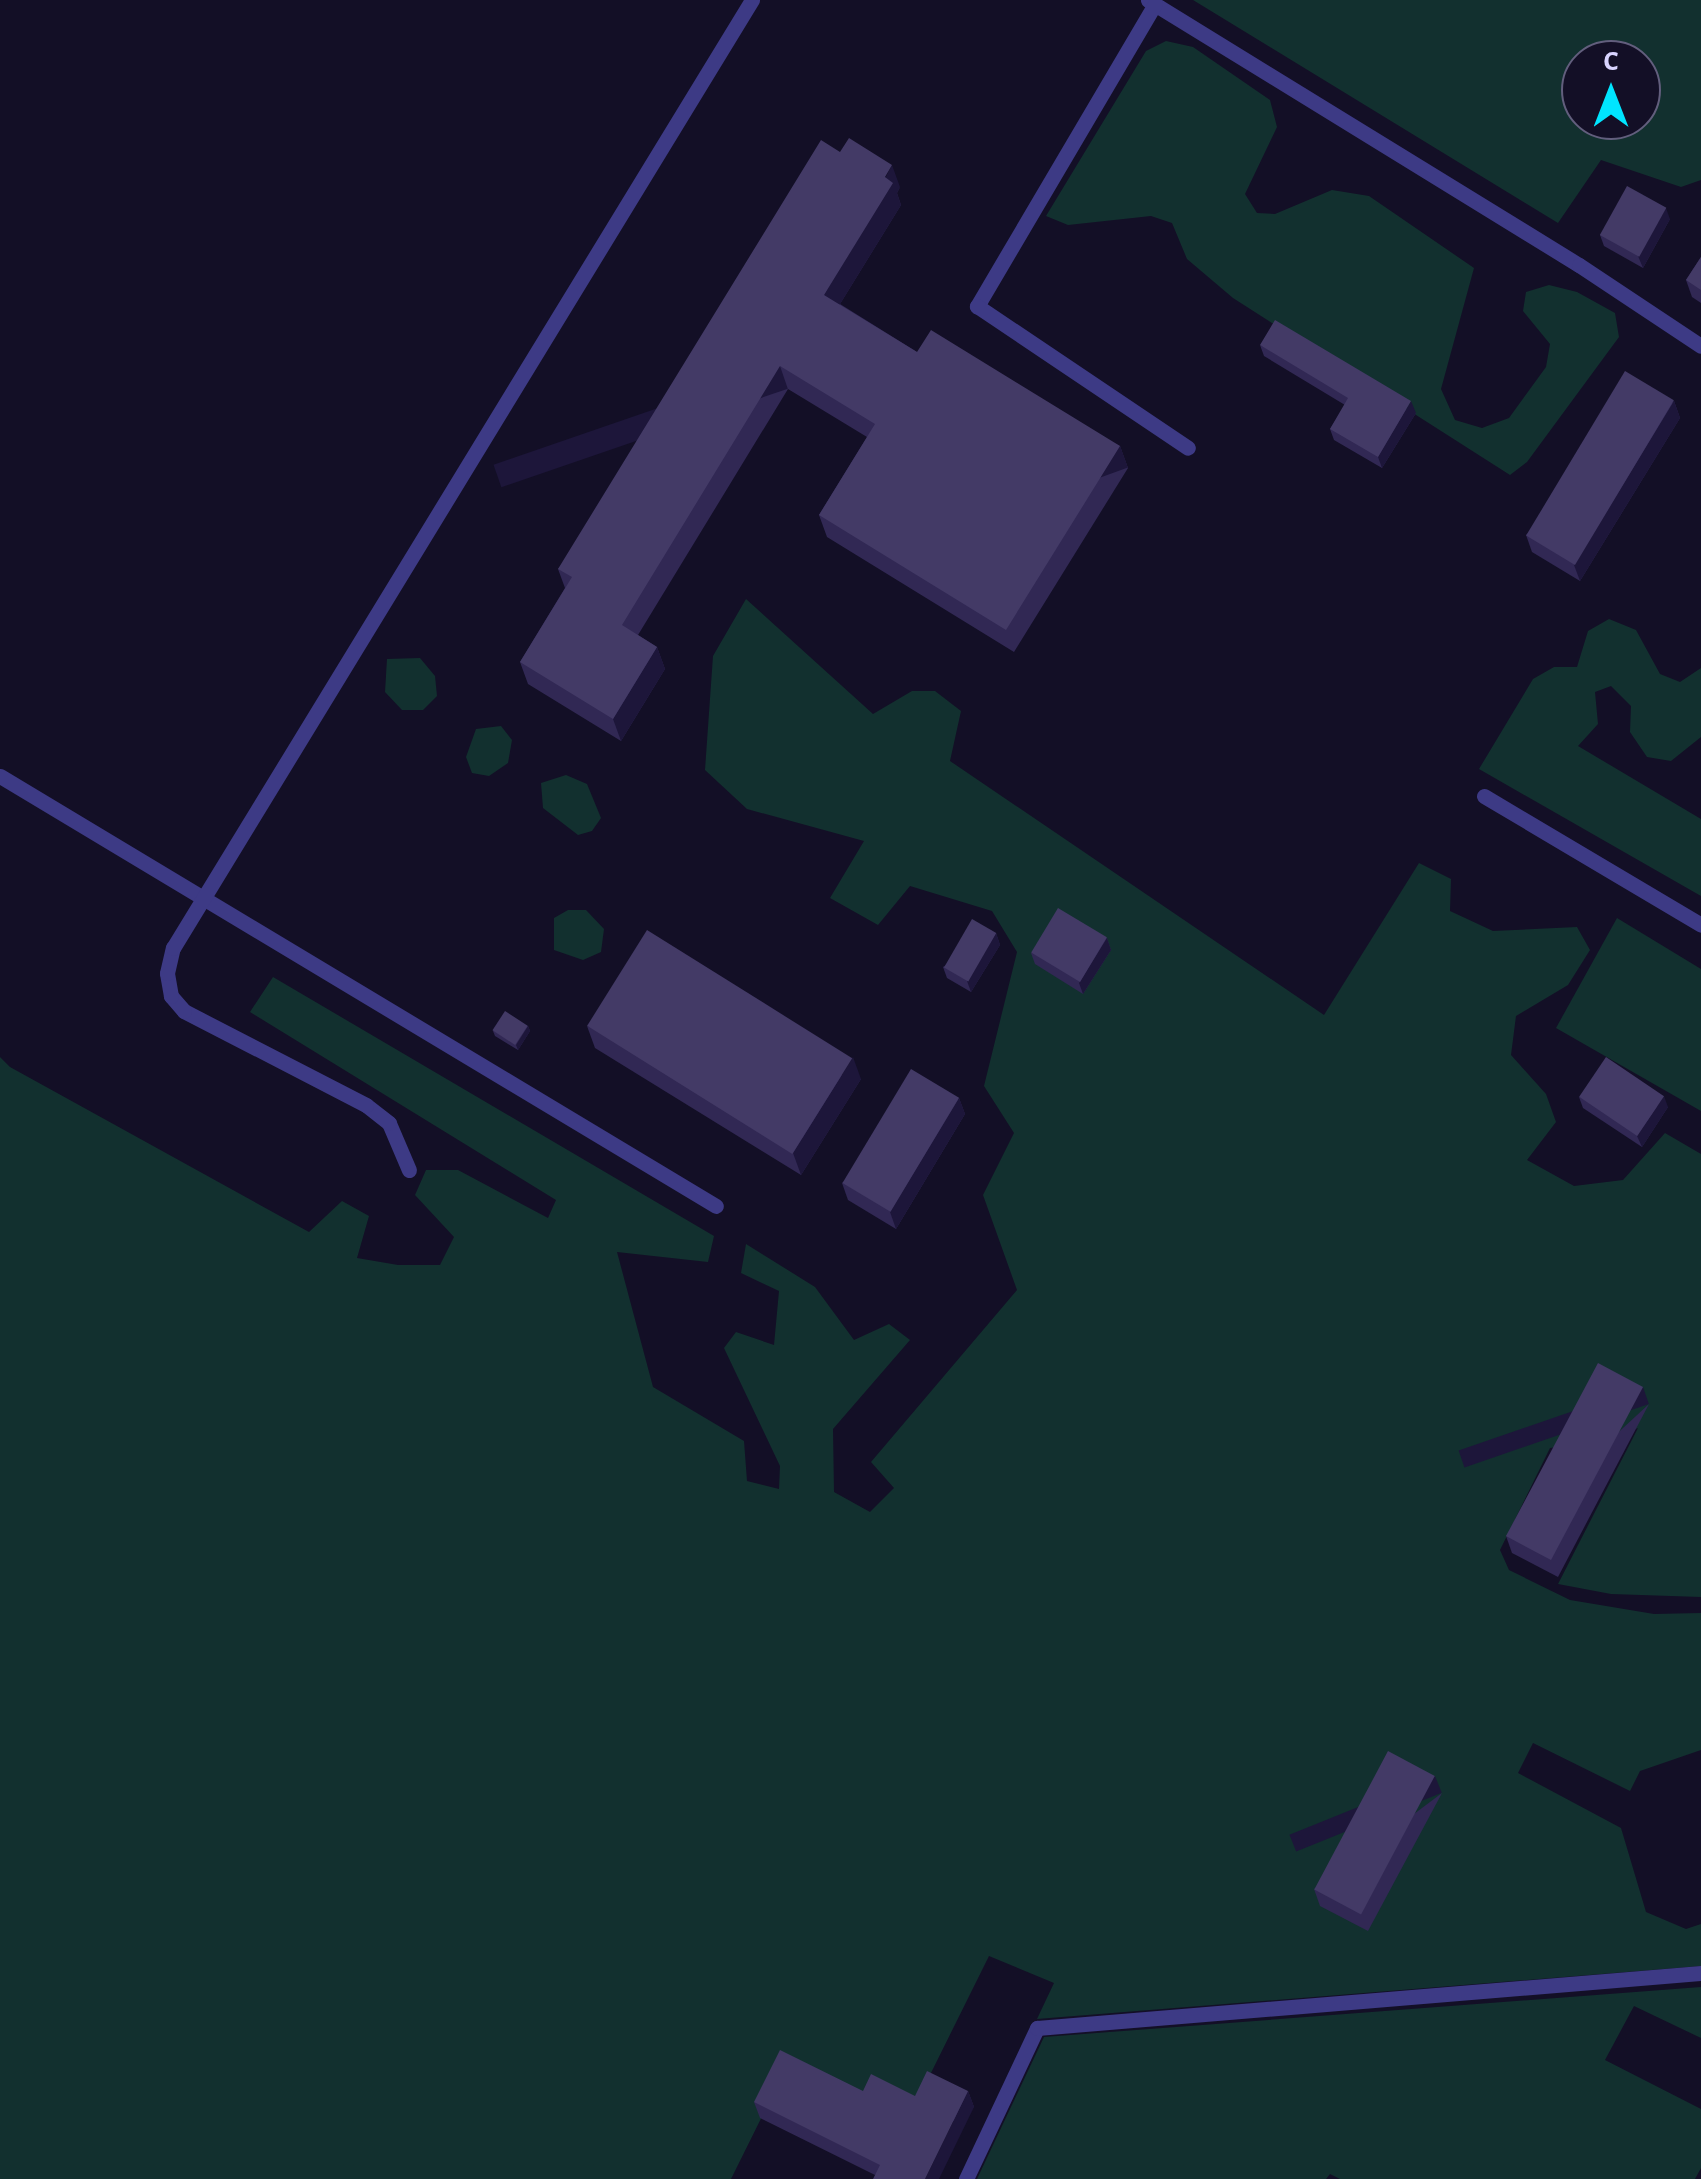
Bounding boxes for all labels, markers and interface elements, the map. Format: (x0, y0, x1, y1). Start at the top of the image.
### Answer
north arrow (1561, 40, 1661, 140)
text: С (1603, 48, 1619, 76)

